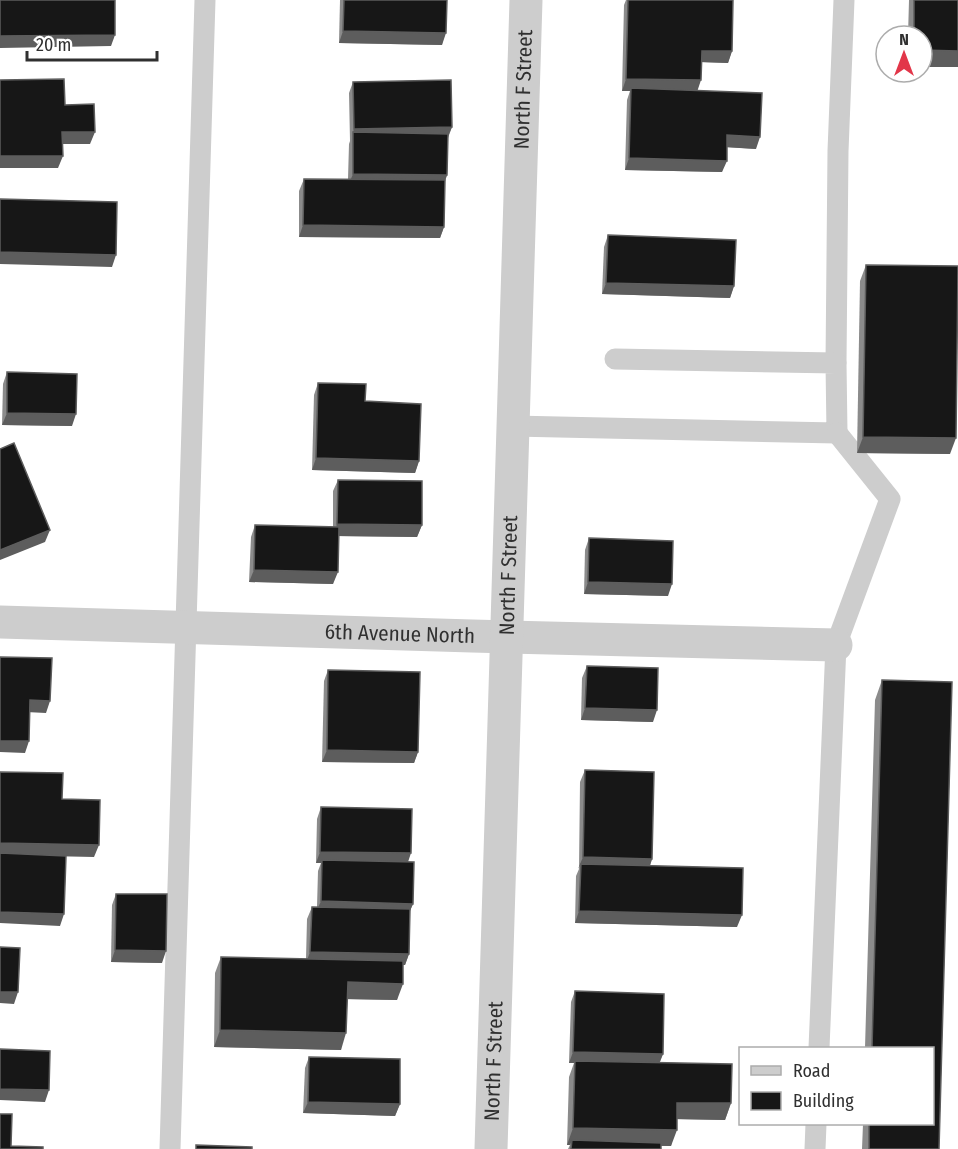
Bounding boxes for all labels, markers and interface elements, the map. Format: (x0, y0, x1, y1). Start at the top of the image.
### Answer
scale bar (27, 24, 158, 62)
north arrow (874, 24, 934, 84)
street label: North F Street (508, 29, 538, 150)
text: N (899, 30, 909, 49)
text: 20 m (36, 34, 71, 56)
street label: North F Street (494, 515, 523, 636)
street label: 6th Avenue North (324, 619, 475, 649)
street label: North F Street (479, 1001, 509, 1121)
legend (739, 1047, 934, 1125)
text: Road (793, 1060, 830, 1082)
text: Building (793, 1090, 854, 1112)

